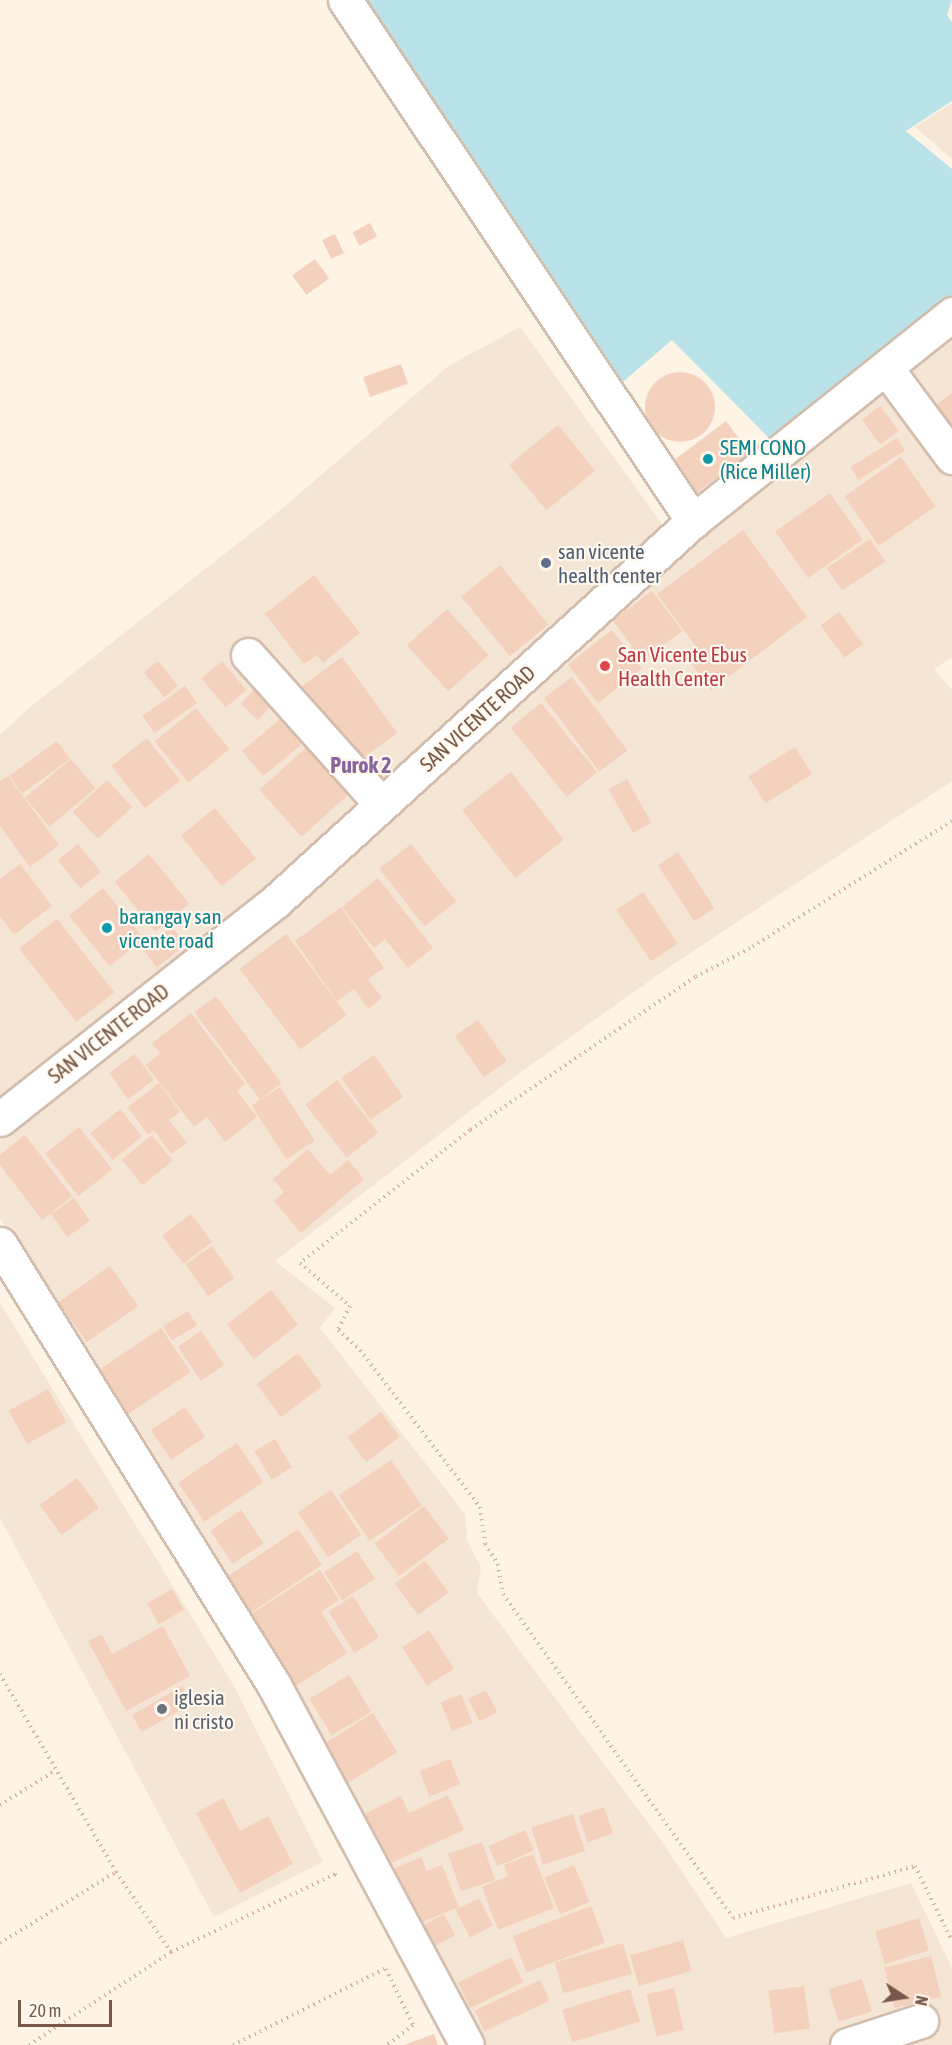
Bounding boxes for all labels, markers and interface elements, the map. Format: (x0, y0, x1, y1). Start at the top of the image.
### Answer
place label: SEMI CONO (Rice Miller) (720, 434, 811, 484)
marker: SEMI CONO (Rice Miller) (701, 452, 715, 466)
place label: san vicente health center (558, 538, 661, 588)
marker: san vicente health center (539, 556, 553, 570)
place label: San Vicente Ebus Health Center (618, 641, 747, 691)
marker: San Vicente Ebus Health Center (596, 657, 614, 675)
street label: SAN VICENTE ROAD (414, 660, 540, 776)
district label: Purok 2 (330, 753, 392, 779)
place label: barangay san vicente road (119, 903, 222, 953)
marker: barangay san vicente road (100, 921, 114, 935)
street label: SAN VICENTE ROAD (43, 978, 173, 1088)
place label: iglesia ni cristo (174, 1684, 234, 1734)
marker: iglesia ni cristo (155, 1702, 169, 1716)
north arrow (874, 1967, 934, 2027)
scale bar (21, 1988, 116, 2026)
text: N (912, 1994, 931, 2007)
text: 20 m (29, 2000, 61, 2021)

